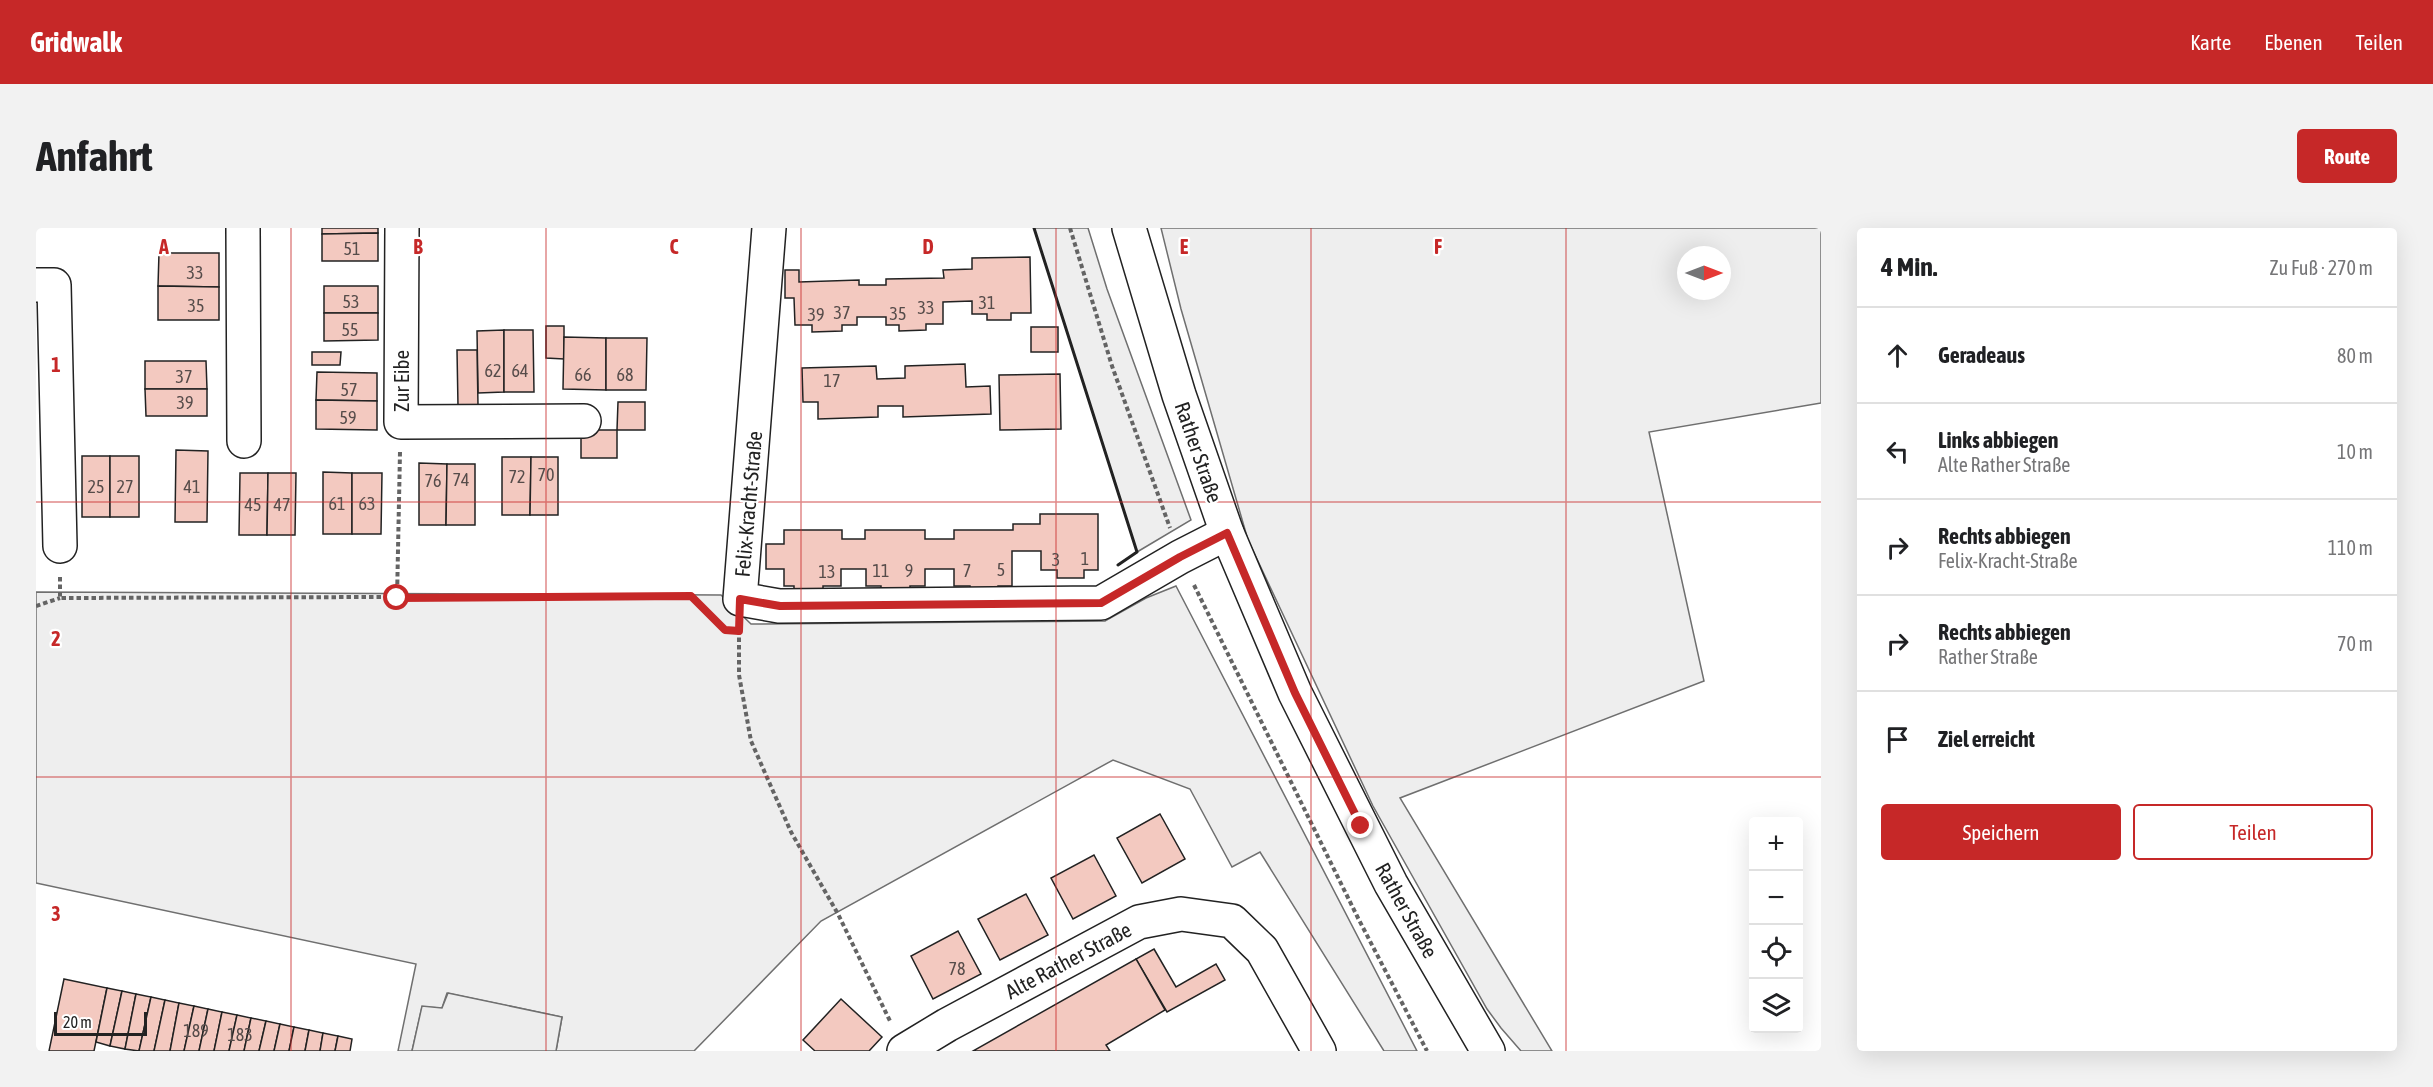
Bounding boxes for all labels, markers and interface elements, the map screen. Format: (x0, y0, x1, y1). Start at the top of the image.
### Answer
text: Gridwalk (30, 26, 122, 58)
text: Karte (2190, 30, 2231, 54)
text: Ebenen (2264, 30, 2323, 54)
text: Teilen (2356, 30, 2403, 54)
button: Route (2297, 129, 2397, 183)
text: Anfahrt (36, 132, 153, 180)
text: A (158, 235, 169, 258)
text: B (413, 235, 423, 258)
text: C (670, 235, 679, 258)
text: D (922, 235, 934, 258)
text: E (1180, 235, 1189, 258)
text: F (1434, 235, 1442, 258)
house number: 51 (344, 238, 360, 259)
north arrow (1677, 246, 1731, 300)
text: 4 Min. (1881, 252, 1937, 282)
text: Zu Fuß · 270 m (2270, 256, 2373, 279)
house number: 33 (187, 262, 203, 283)
house number: 53 (343, 291, 359, 312)
house number: 31 (979, 292, 995, 313)
house number: 35 (188, 295, 204, 316)
house number: 33 (918, 297, 934, 318)
house number: 37 (834, 302, 850, 323)
house number: 35 (890, 303, 906, 324)
house number: 39 (808, 304, 824, 325)
house number: 55 (342, 319, 358, 340)
icon: ahead (1881, 339, 1914, 372)
text: Geradeaus (1938, 342, 2025, 368)
text: 80 m (2337, 344, 2373, 367)
street label: Zur Eibe (389, 350, 413, 412)
text: 1 (51, 353, 61, 376)
house number: 62 (485, 360, 501, 381)
house number: 64 (512, 360, 528, 381)
house number: 66 (575, 364, 591, 385)
house number: 68 (617, 364, 633, 385)
house number: 37 (176, 366, 192, 387)
house number: 17 (824, 370, 840, 391)
house number: 57 (341, 379, 357, 400)
house number: 39 (177, 392, 193, 413)
street label: Rather Straße (1171, 398, 1227, 506)
house number: 59 (340, 407, 356, 428)
text: Links abbiegen (1938, 427, 2059, 453)
street label: Felix-Kracht-Straße (730, 430, 766, 578)
icon: left (1881, 435, 1914, 468)
text: 10 m (2337, 440, 2373, 463)
text: Alte Rather Straße (1938, 453, 2070, 476)
house number: 70 (538, 464, 554, 485)
house number: 72 (509, 466, 525, 487)
house number: 74 (453, 469, 469, 490)
house number: 76 (425, 470, 441, 491)
house number: 25 (88, 476, 104, 497)
house number: 27 (117, 476, 133, 497)
house number: 41 (184, 476, 200, 497)
house number: 61 (329, 493, 345, 514)
house number: 63 (359, 493, 375, 514)
house number: 45 (245, 494, 261, 515)
house number: 47 (274, 494, 290, 515)
text: Rechts abbiegen (1938, 523, 2071, 549)
icon: right (1881, 531, 1914, 564)
text: 110 m (2328, 536, 2373, 559)
house number: 1 (1081, 548, 1089, 569)
house number: 3 (1052, 549, 1060, 570)
text: Felix-Kracht-Straße (1938, 549, 2078, 572)
house number: 5 (997, 559, 1005, 580)
house number: 11 (873, 560, 889, 581)
house number: 9 (905, 560, 913, 581)
house number: 7 (963, 560, 971, 581)
house number: 13 (819, 561, 835, 582)
route start (383, 584, 409, 610)
text: Rechts abbiegen (1938, 619, 2071, 645)
text: 2 (51, 627, 61, 650)
icon: right (1881, 627, 1914, 660)
text: 70 m (2337, 632, 2373, 655)
text: Rather Straße (1938, 645, 2038, 668)
icon: arrive (1881, 723, 1914, 756)
text: Ziel erreicht (1938, 726, 2035, 752)
button: Speichern (1881, 804, 2121, 860)
button: Teilen (2133, 804, 2373, 860)
route end (1347, 812, 1373, 838)
map controls (1749, 817, 1803, 1033)
button: + (1749, 817, 1803, 871)
street label: Rather Straße (1371, 858, 1443, 962)
button: − (1749, 871, 1803, 925)
text: 3 (51, 902, 61, 925)
street label: Alte Rather Straße (1001, 917, 1135, 1003)
button: locate (1749, 925, 1803, 979)
house number: 78 (949, 958, 965, 979)
button: layers (1749, 979, 1803, 1033)
scale bar (54, 1009, 147, 1036)
text: 20 m (63, 1013, 92, 1031)
house number: 189 (183, 1020, 209, 1041)
house number: 183 (227, 1024, 253, 1045)

